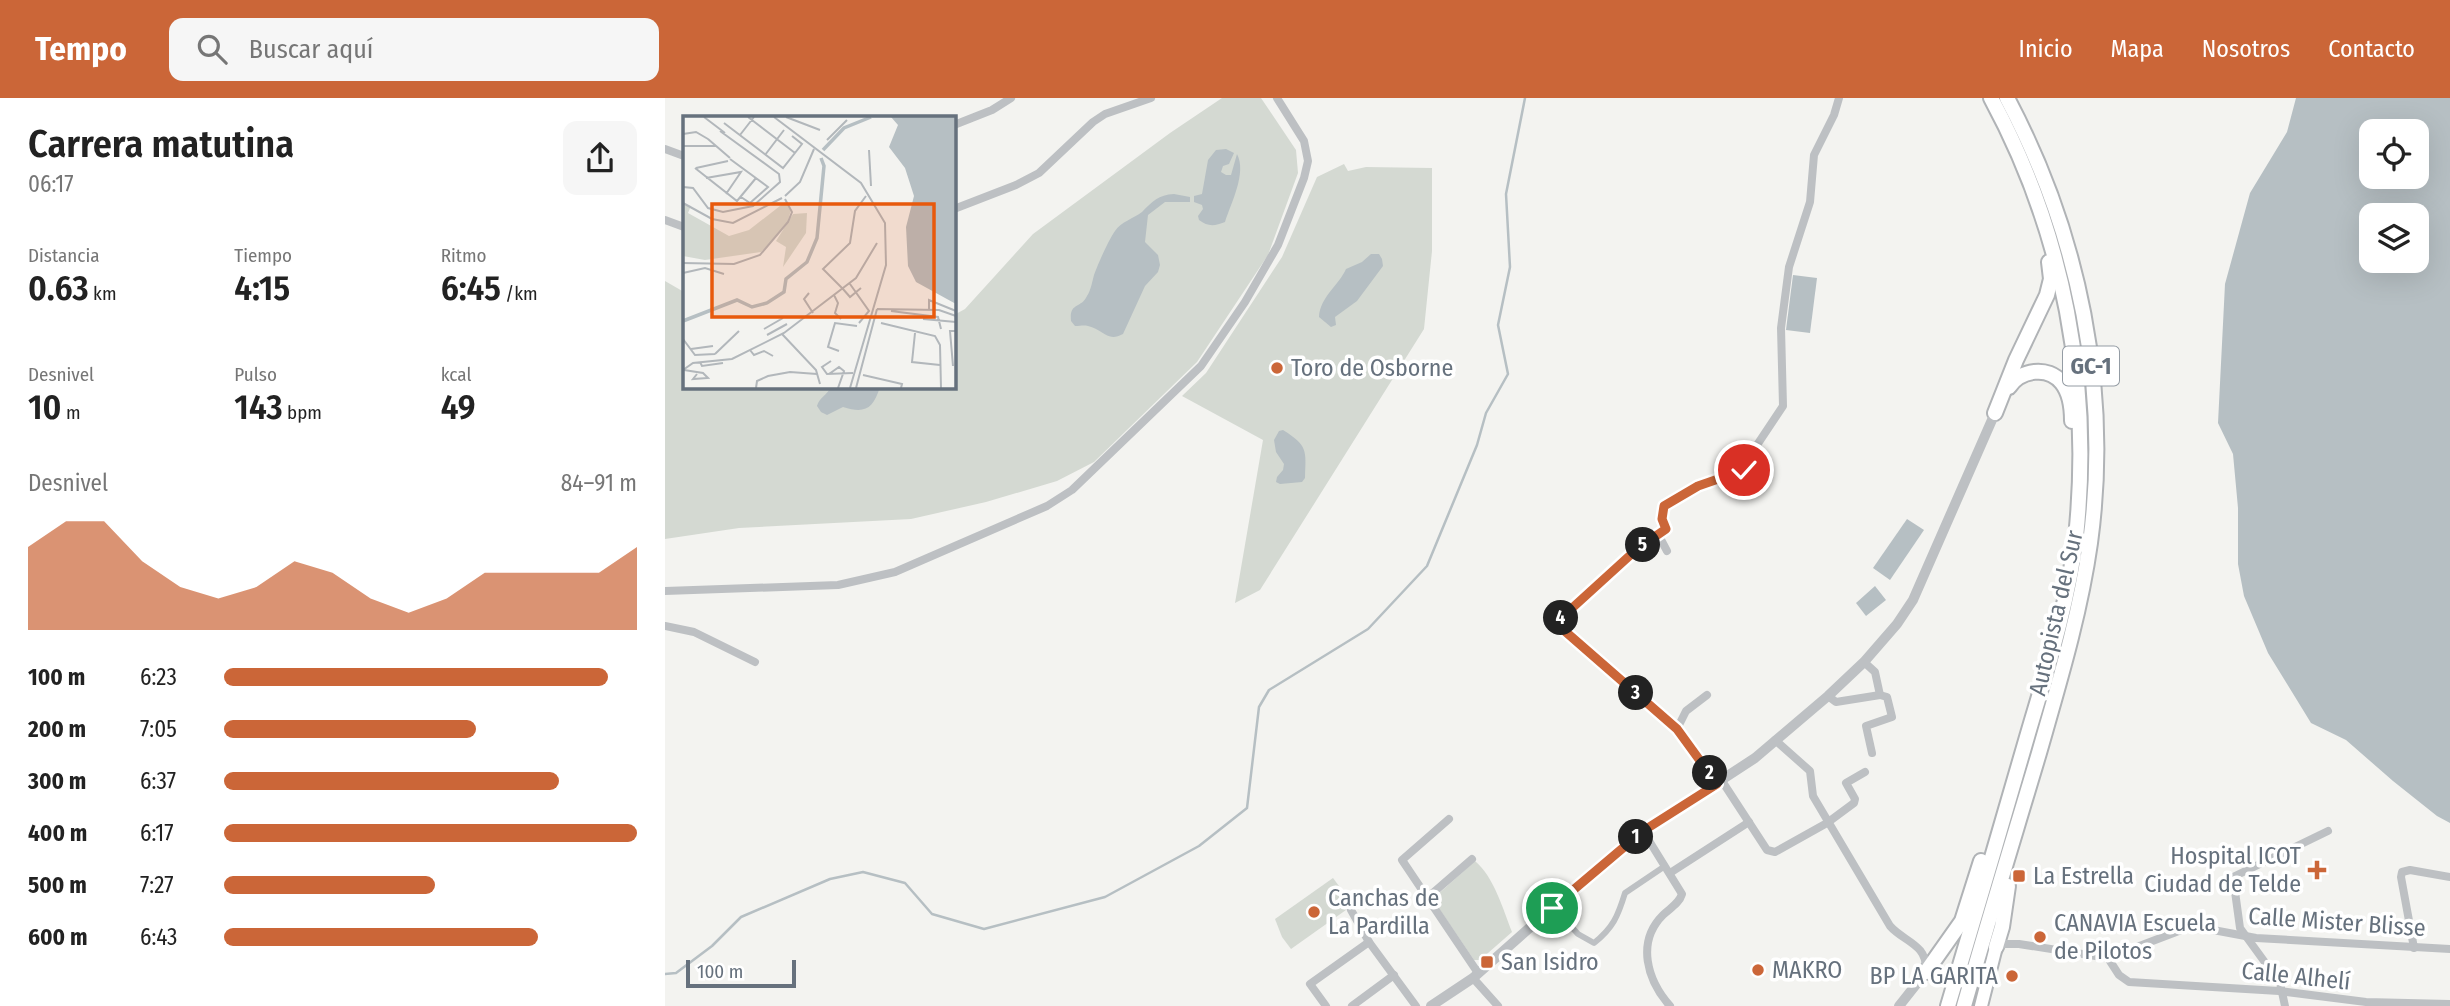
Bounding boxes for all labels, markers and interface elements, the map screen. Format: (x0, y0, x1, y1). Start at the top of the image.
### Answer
search box (169, 18, 659, 81)
text: Tempo (35, 29, 127, 69)
icon: search (193, 30, 231, 68)
text: Buscar aquí (249, 34, 373, 65)
text: Inicio (2019, 35, 2073, 63)
text: Mapa (2111, 35, 2164, 63)
text: Nosotros (2202, 35, 2290, 63)
text: Contacto (2328, 35, 2415, 63)
inset map (683, 116, 955, 388)
map controls (2359, 119, 2429, 273)
button: locate (2359, 119, 2429, 189)
text: Carrera matutina (28, 121, 294, 167)
button: share (563, 121, 637, 195)
text: 06:17 (28, 170, 74, 198)
button: layers (2359, 203, 2429, 273)
text: Distancia (28, 244, 100, 267)
text: Tiempo (234, 244, 292, 267)
text: Ritmo (441, 244, 487, 267)
text: 0.63 (28, 267, 89, 309)
text: 4:15 (234, 267, 290, 309)
text: 6:45 (441, 267, 501, 309)
text: km (89, 282, 117, 305)
text: /km (501, 282, 538, 305)
road number: GC-1 (2063, 346, 2119, 386)
place label: Toro de Osborne (1291, 354, 1453, 382)
marker: Toro de Osborne (1269, 360, 1285, 376)
text: Desnivel (28, 363, 94, 386)
text: Pulso (234, 363, 277, 386)
text: kcal (441, 363, 471, 386)
text: 10 (28, 386, 61, 428)
text: 143 (234, 386, 283, 428)
text: 49 (441, 386, 476, 428)
text: m (61, 401, 81, 424)
text: bpm (283, 401, 322, 424)
pin (1714, 440, 1774, 500)
icon: check (1725, 451, 1763, 489)
text: Desnivel (28, 469, 108, 497)
text: 84–91 m (561, 469, 637, 497)
street label: Autopista del Sur (2023, 527, 2089, 698)
pin: 5 (1625, 528, 1661, 562)
text: 5 (1638, 533, 1647, 556)
pin: 4 (1543, 601, 1579, 636)
text: 4 (1556, 606, 1565, 629)
text: 100 m (28, 663, 85, 691)
text: 6:23 (140, 663, 177, 691)
pin: 3 (1619, 676, 1653, 710)
text: 3 (1631, 681, 1640, 704)
text: 200 m (28, 715, 86, 743)
text: 7:05 (140, 715, 177, 743)
pin: 2 (1693, 756, 1727, 790)
text: 2 (1705, 761, 1714, 784)
text: 300 m (28, 767, 86, 795)
text: 6:37 (140, 767, 176, 795)
text: 400 m (28, 819, 87, 847)
text: 6:17 (140, 819, 174, 847)
pin: 1 (1619, 820, 1653, 854)
text: 1 (1631, 825, 1640, 848)
place label: Hospital ICOT Ciudad de Telde (2144, 842, 2301, 898)
marker: Hospital ICOT Ciudad de Telde (2307, 860, 2327, 880)
place label: La Estrella (2033, 862, 2134, 890)
marker: La Estrella (2011, 868, 2027, 884)
text: 500 m (28, 871, 87, 899)
text: 7:27 (140, 871, 174, 899)
pin (1522, 878, 1582, 938)
place label: Canchas de La Pardilla (1328, 884, 1439, 940)
icon: arrive (1533, 889, 1571, 927)
street label: Calle Mister Blisse (2247, 902, 2427, 942)
marker: Canchas de La Pardilla (1306, 904, 1322, 920)
place label: CANAVIA Escuela de Pilotos (2054, 909, 2216, 965)
text: 600 m (28, 923, 87, 951)
text: 6:43 (140, 923, 177, 951)
marker: CANAVIA Escuela de Pilotos (2032, 929, 2048, 945)
place label: San Isidro (1501, 948, 1599, 976)
marker: San Isidro (1479, 954, 1495, 970)
place label: MAKRO (1772, 956, 1842, 984)
street label: Calle Alhelí (2240, 956, 2352, 996)
scale bar (686, 957, 796, 989)
text: 100 m (697, 960, 743, 983)
marker: MAKRO (1750, 962, 1766, 978)
place label: BP LA GARITA (1870, 962, 1998, 990)
marker: BP LA GARITA (2004, 968, 2020, 984)

